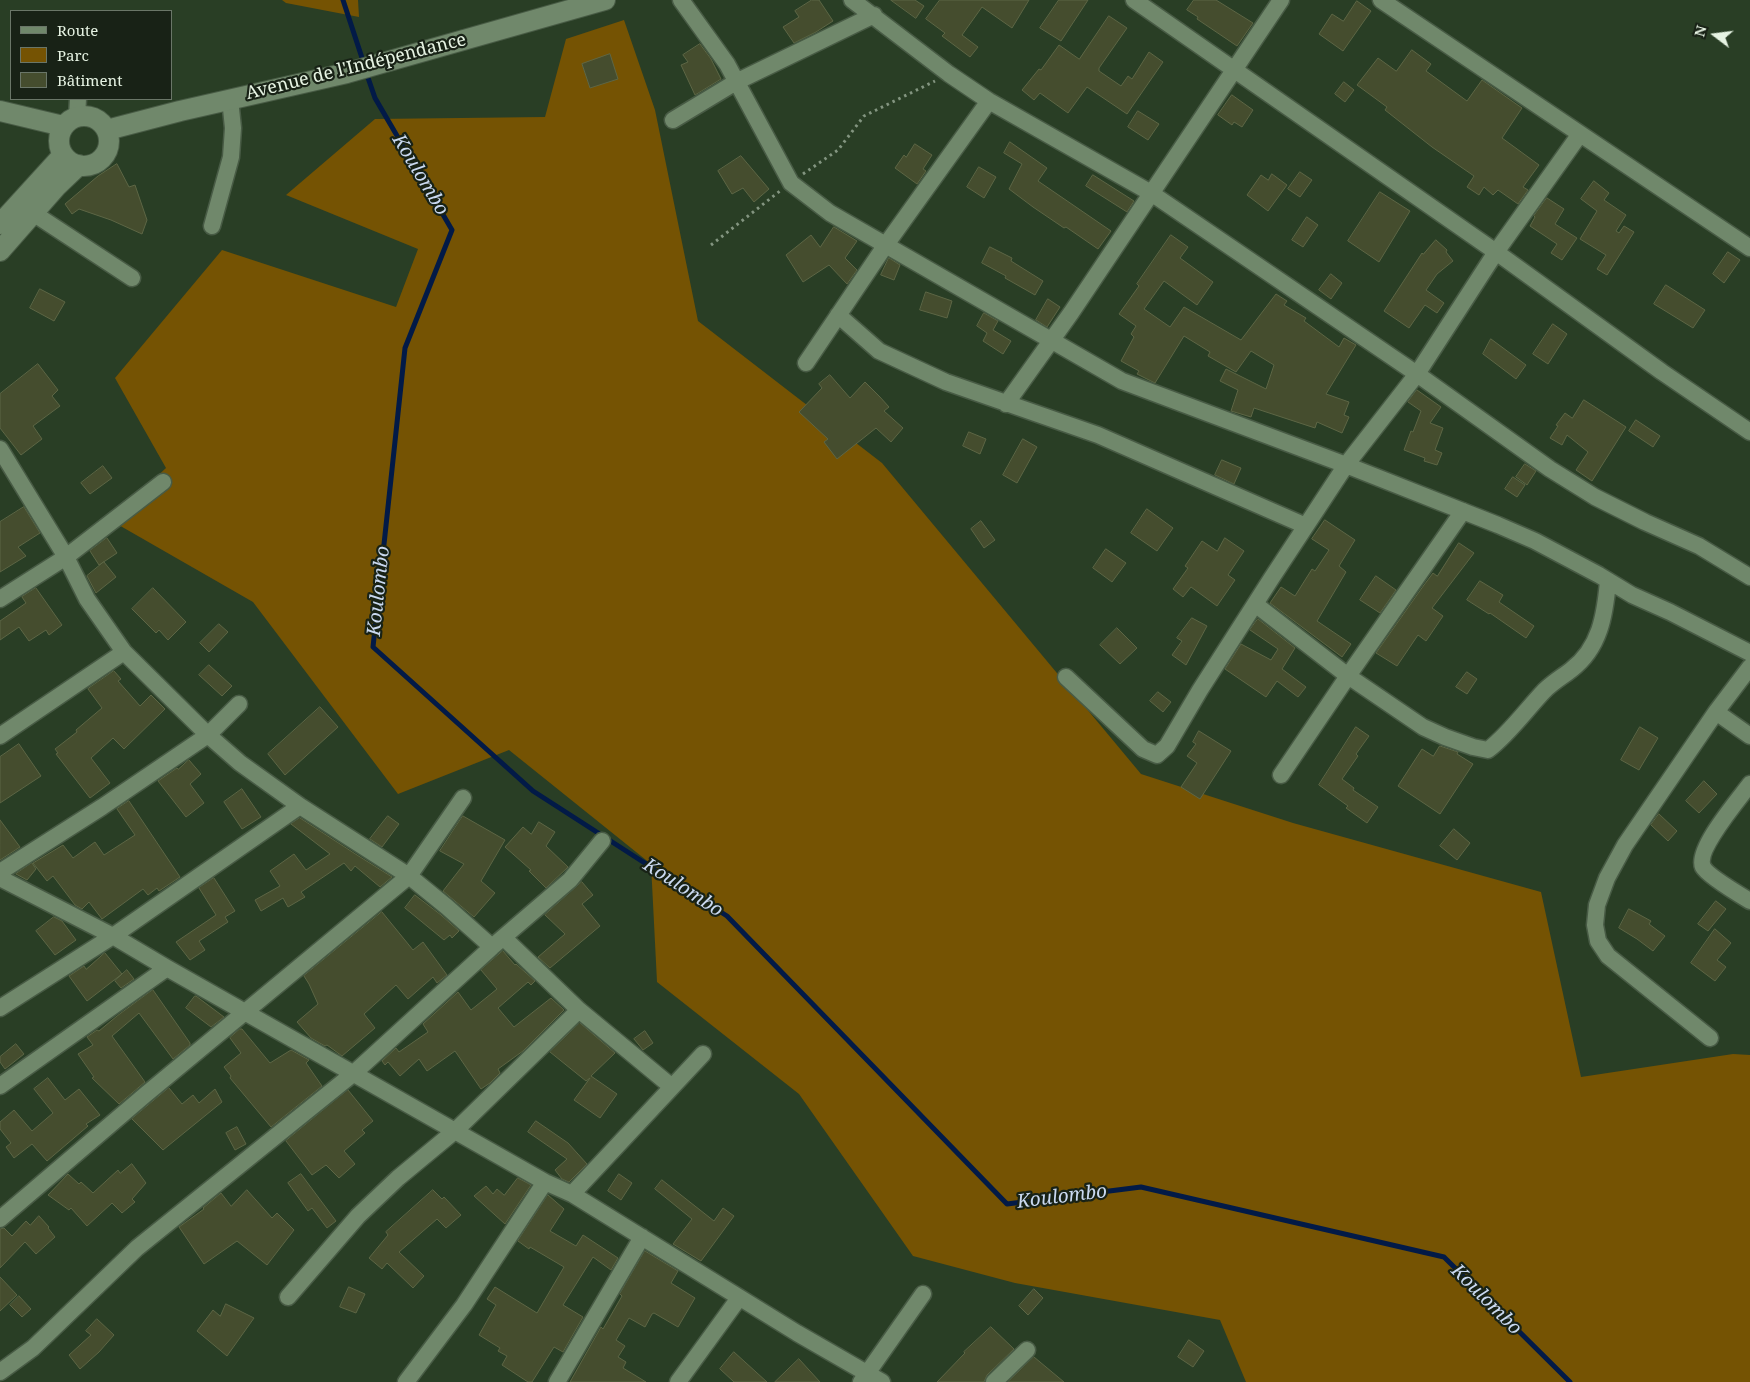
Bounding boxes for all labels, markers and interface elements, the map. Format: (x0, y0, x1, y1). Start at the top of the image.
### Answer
legend (10, 10, 172, 100)
north arrow (1690, 10, 1740, 60)
text: Route (57, 20, 98, 40)
text: N (1689, 23, 1711, 39)
street label: Avenue de l'Indépendance (244, 29, 468, 105)
text: Parc (57, 45, 89, 65)
text: Bâtiment (57, 70, 123, 90)
water label: Koulombo (387, 130, 453, 220)
water label: Koulombo (363, 545, 395, 637)
water label: Koulombo (639, 854, 727, 922)
water label: Koulombo (1016, 1180, 1108, 1214)
water label: Koulombo (1446, 1260, 1526, 1340)

